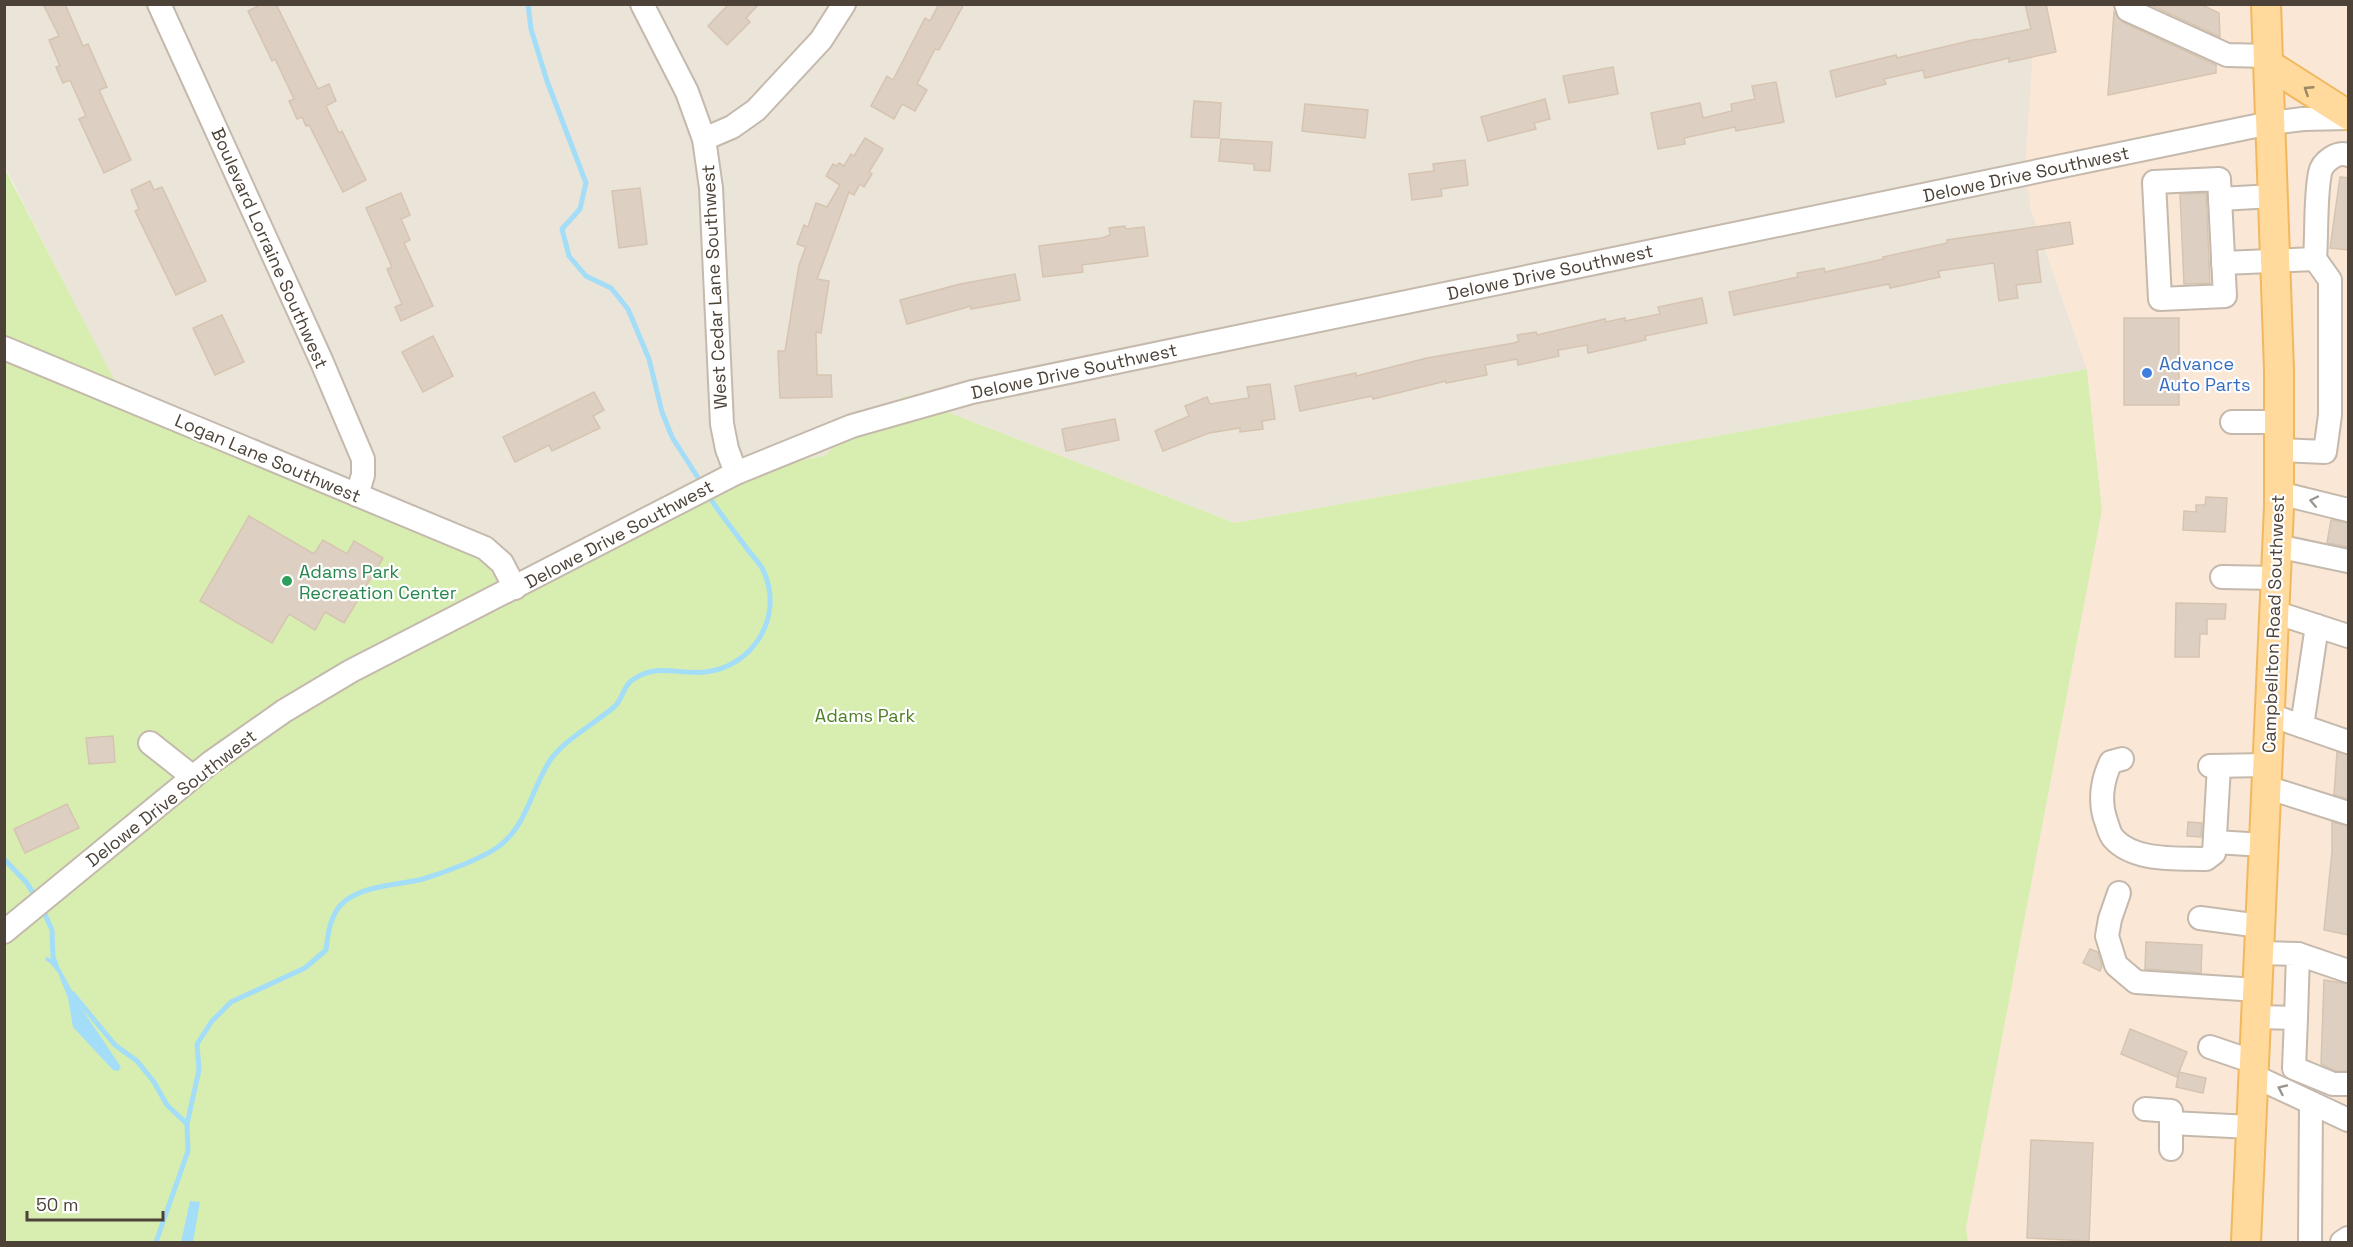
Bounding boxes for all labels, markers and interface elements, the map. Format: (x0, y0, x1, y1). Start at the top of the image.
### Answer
one-way arrow (2304, 86, 2314, 98)
street label: Boulevard Lorraine Southwest (206, 124, 334, 372)
street label: Delowe Drive Southwest (1921, 141, 2131, 207)
street label: West Cedar Lane Southwest (696, 164, 732, 410)
street label: Delowe Drive Southwest (1445, 239, 1655, 305)
street label: Delowe Drive Southwest (969, 338, 1179, 404)
place label: Advance Auto Parts (2159, 352, 2251, 396)
marker: Advance Auto Parts (2140, 366, 2154, 380)
street label: Logan Lane Southwest (172, 408, 364, 508)
street label: Delowe Drive Southwest (521, 475, 717, 593)
street label: Campbellton Road Southwest (2257, 494, 2289, 754)
one-way arrow (2309, 495, 2319, 508)
place label: Adams Park Recreation Center (299, 560, 457, 604)
marker: Adams Park Recreation Center (280, 574, 294, 588)
park label: Adams Park (815, 704, 915, 727)
street label: Delowe Drive Southwest (81, 724, 261, 872)
one-way arrow (2278, 1084, 2289, 1096)
scale bar (27, 1184, 164, 1222)
text: 50 m (36, 1193, 78, 1216)

